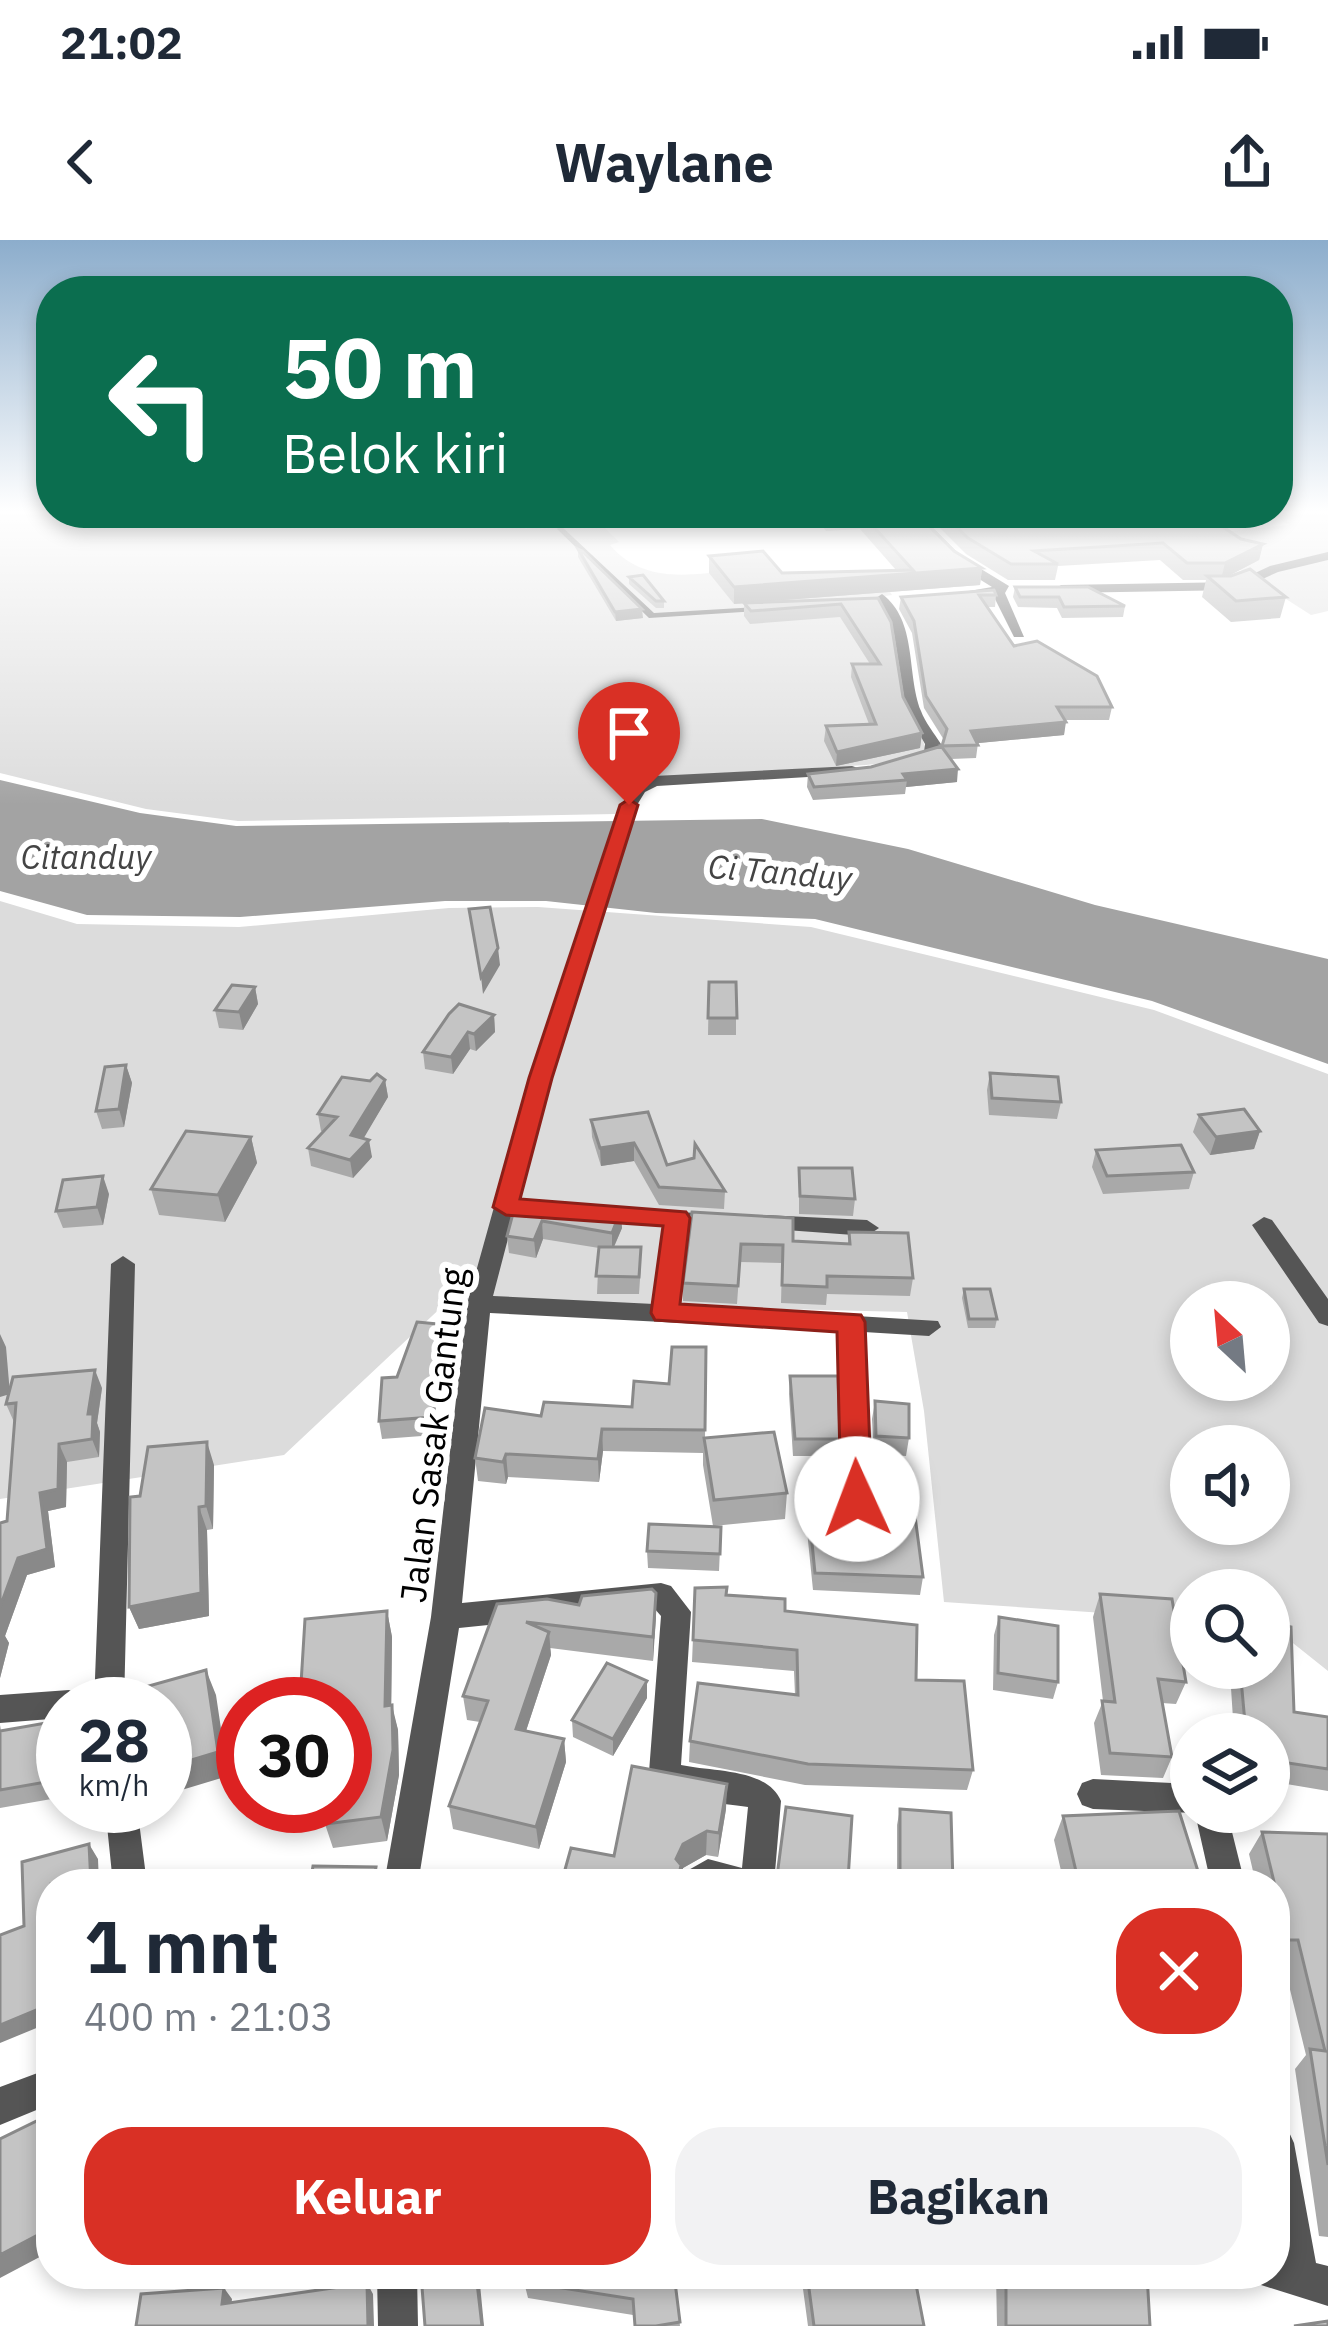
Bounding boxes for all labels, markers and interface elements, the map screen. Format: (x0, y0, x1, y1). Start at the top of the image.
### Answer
text: 21:02 (60, 13, 183, 71)
text: Waylane (554, 127, 774, 197)
icon: back (48, 129, 114, 195)
icon: share (1214, 129, 1280, 195)
text: 50 m (282, 312, 478, 421)
icon: left (84, 324, 240, 480)
text: Belok kiri (282, 418, 508, 488)
pin (578, 682, 680, 805)
icon: arrive (596, 700, 662, 766)
water label: Citanduy (21, 835, 153, 878)
water label: Ci Tanduy (706, 844, 856, 899)
street label: Jalan Sasak Gantung (389, 1265, 476, 1605)
north arrow (1170, 1281, 1290, 1401)
map controls (1170, 1281, 1290, 1833)
button: sound (1170, 1425, 1290, 1545)
position arrow (794, 1436, 920, 1562)
button: search (1170, 1569, 1290, 1689)
speed limit sign: 30 (216, 1677, 372, 1833)
text: 28 (78, 1700, 150, 1779)
button: layers (1170, 1713, 1290, 1833)
text: km/h (79, 1765, 149, 1804)
text: 1 mnt (84, 1899, 279, 1993)
button: close (1116, 1908, 1242, 2034)
text: 400 m · 21:03 (84, 1991, 334, 2042)
button: Keluar (84, 2127, 651, 2265)
button: Bagikan (675, 2127, 1242, 2265)

